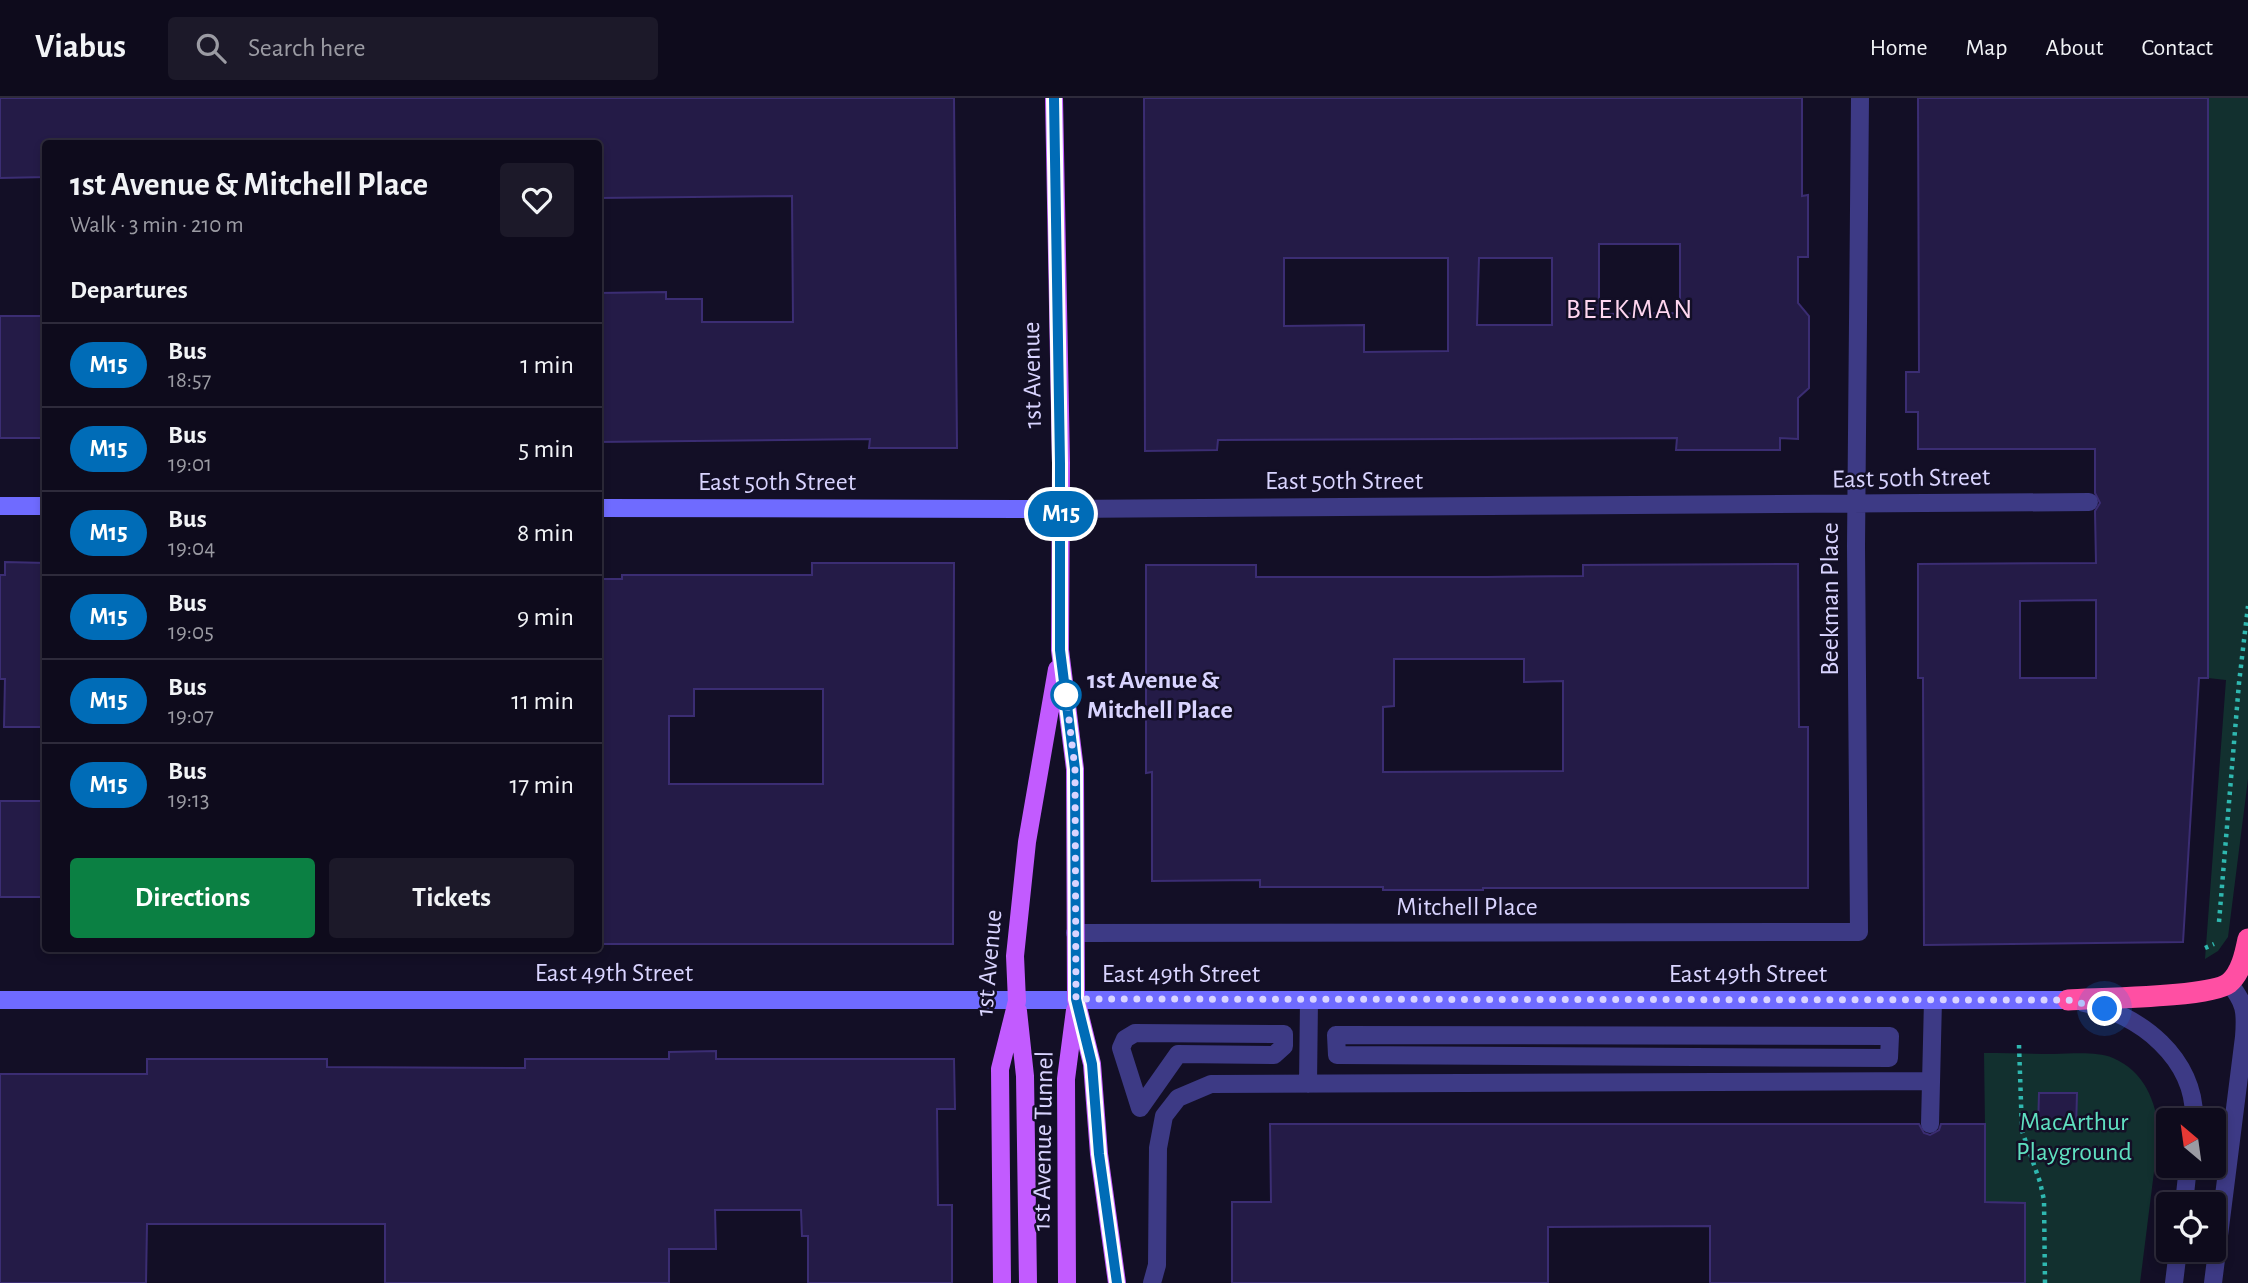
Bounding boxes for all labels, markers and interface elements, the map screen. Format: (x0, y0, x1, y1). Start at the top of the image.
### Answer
search box (168, 17, 658, 80)
icon: search (192, 29, 230, 67)
text: Viabus (35, 31, 126, 64)
text: Search here (248, 35, 366, 61)
text: Home (1870, 36, 1928, 60)
text: Map (1966, 36, 2008, 60)
text: About (2046, 36, 2103, 60)
text: Contact (2141, 36, 2213, 60)
button: heart (500, 163, 574, 237)
text: 1st Avenue & Mitchell Place (70, 169, 428, 202)
text: Walk · 3 min · 210 m (70, 214, 244, 237)
text: Departures (70, 277, 188, 303)
district label: BEEKMAN (1566, 296, 1694, 324)
street label: 1st Avenue (1018, 321, 1046, 429)
text: Bus (168, 338, 207, 364)
text: 1 min (520, 352, 574, 378)
text: M15 (89, 353, 128, 377)
text: 18:57 (168, 369, 211, 392)
text: Bus (168, 422, 207, 448)
text: 5 min (518, 436, 574, 462)
text: M15 (89, 437, 128, 461)
text: 19:01 (168, 453, 212, 476)
street label: East 50th Street (1832, 464, 1990, 492)
street label: East 50th Street (1265, 468, 1423, 494)
street label: East 50th Street (698, 469, 856, 495)
line badge: M15 (1021, 491, 1101, 537)
text: M15 (1042, 502, 1080, 526)
text: Bus (168, 506, 207, 532)
text: 8 min (517, 520, 574, 546)
text: M15 (89, 521, 128, 545)
street label: Beekman Place (1817, 522, 1843, 676)
text: 19:04 (168, 537, 215, 560)
text: Bus (168, 590, 207, 616)
text: 9 min (517, 604, 574, 630)
text: M15 (89, 605, 128, 629)
text: 19:05 (168, 621, 214, 644)
place label: 1st Avenue & Mitchell Place (1087, 667, 1233, 723)
text: Bus (168, 674, 207, 700)
marker: 1st Avenue & Mitchell Place (1051, 680, 1081, 710)
text: 11 min (511, 688, 574, 714)
text: M15 (89, 689, 128, 713)
text: 19:07 (168, 705, 214, 728)
text: Bus (168, 758, 207, 784)
text: 17 min (509, 772, 574, 798)
text: M15 (89, 773, 128, 797)
text: 19:13 (168, 789, 209, 812)
button: Directions (70, 858, 315, 938)
button: Tickets (329, 858, 574, 938)
street label: Mitchell Place (1396, 894, 1538, 920)
street label: 1st Avenue (971, 909, 1007, 1017)
street label: East 49th Street (535, 960, 693, 986)
street label: East 49th Street (1102, 961, 1260, 987)
street label: East 49th Street (1669, 961, 1827, 987)
your location (2087, 991, 2122, 1026)
street label: 1st Avenue Tunnel (1028, 1051, 1058, 1231)
north arrow (2156, 1108, 2226, 1178)
map controls (2156, 1108, 2226, 1262)
park label: MacArthur Playground (2016, 1109, 2132, 1165)
button: locate (2156, 1192, 2226, 1262)

